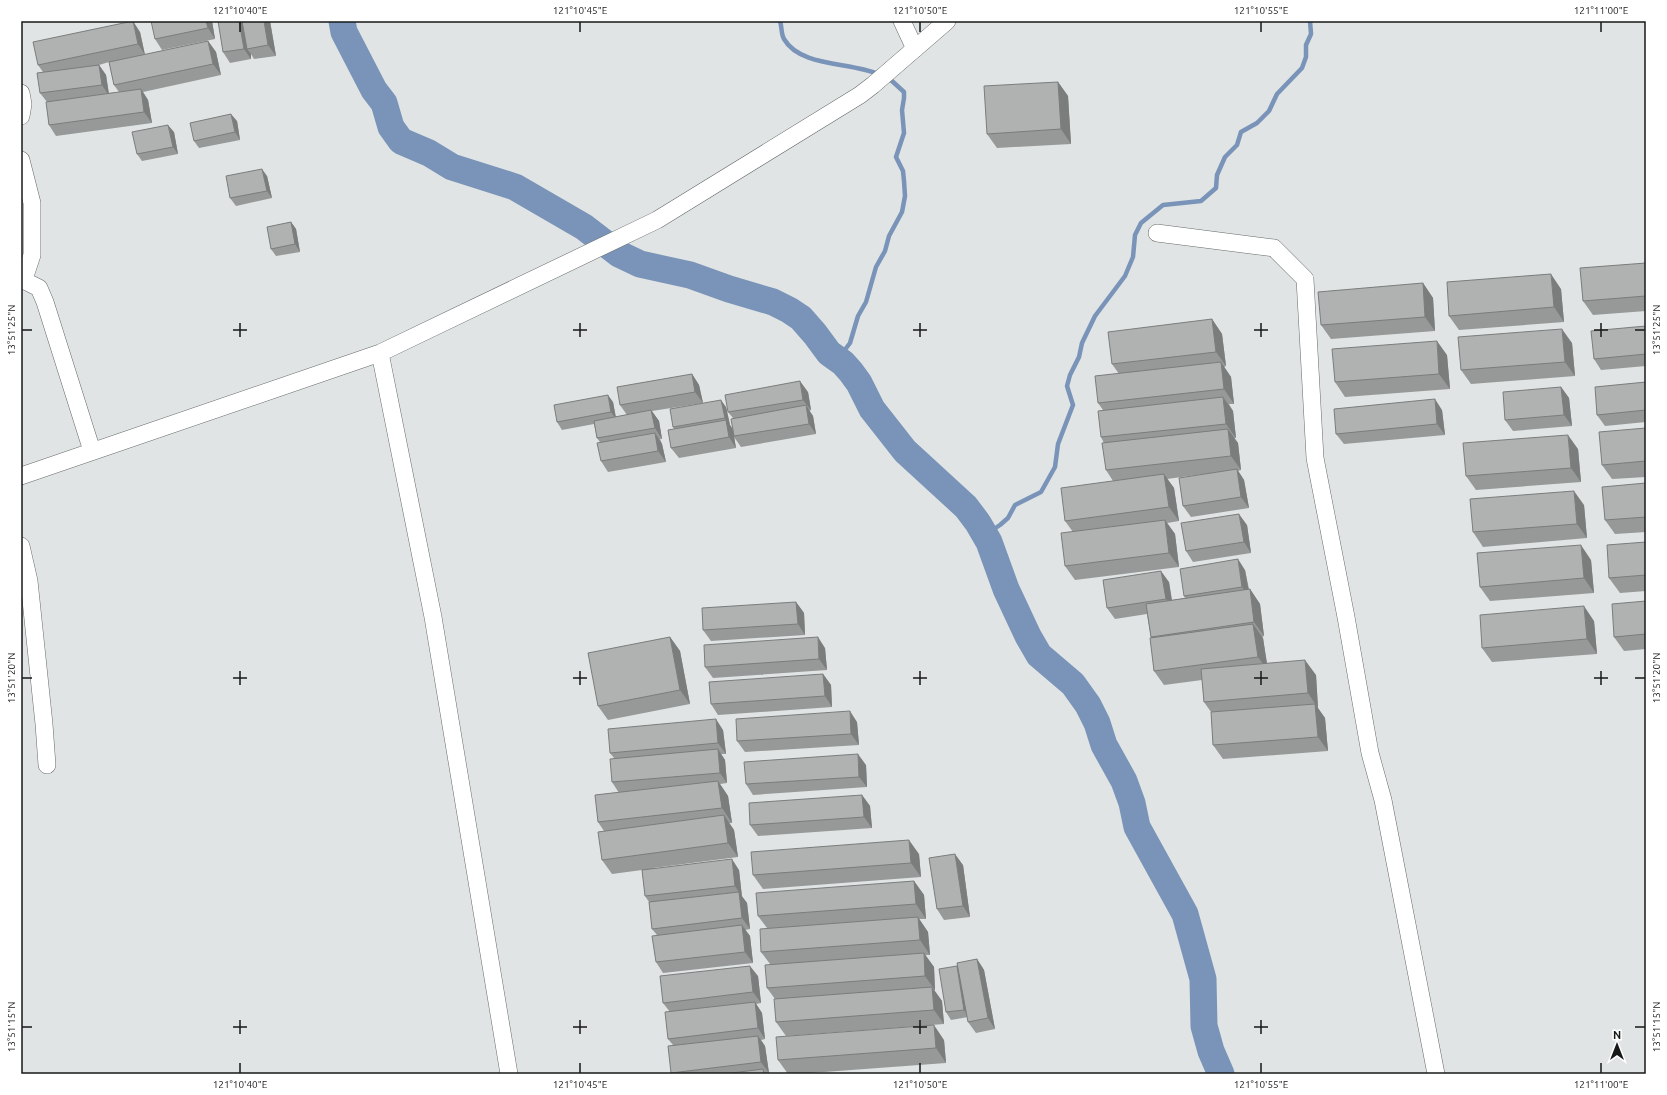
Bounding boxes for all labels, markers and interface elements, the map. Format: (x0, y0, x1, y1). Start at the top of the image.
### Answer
text: 121°10'40"E (213, 5, 268, 16)
text: 121°10'45"E (553, 5, 608, 16)
text: 121°10'50"E (893, 5, 948, 16)
text: 121°10'55"E (1234, 5, 1289, 16)
text: 121°11'00"E (1574, 5, 1629, 16)
text: 13°51'25"N (6, 305, 17, 355)
text: 13°51'25"N (1651, 305, 1662, 355)
text: 13°51'20"N (6, 653, 17, 703)
text: 13°51'20"N (1651, 653, 1662, 703)
text: 13°51'15"N (6, 1002, 17, 1052)
text: 13°51'15"N (1651, 1002, 1662, 1052)
north arrow (1597, 1025, 1637, 1065)
text: N (1613, 1029, 1621, 1041)
text: 121°10'40"E (213, 1079, 268, 1090)
text: 121°10'45"E (553, 1079, 608, 1090)
text: 121°10'50"E (893, 1079, 948, 1090)
text: 121°10'55"E (1234, 1079, 1289, 1090)
text: 121°11'00"E (1574, 1079, 1629, 1090)

